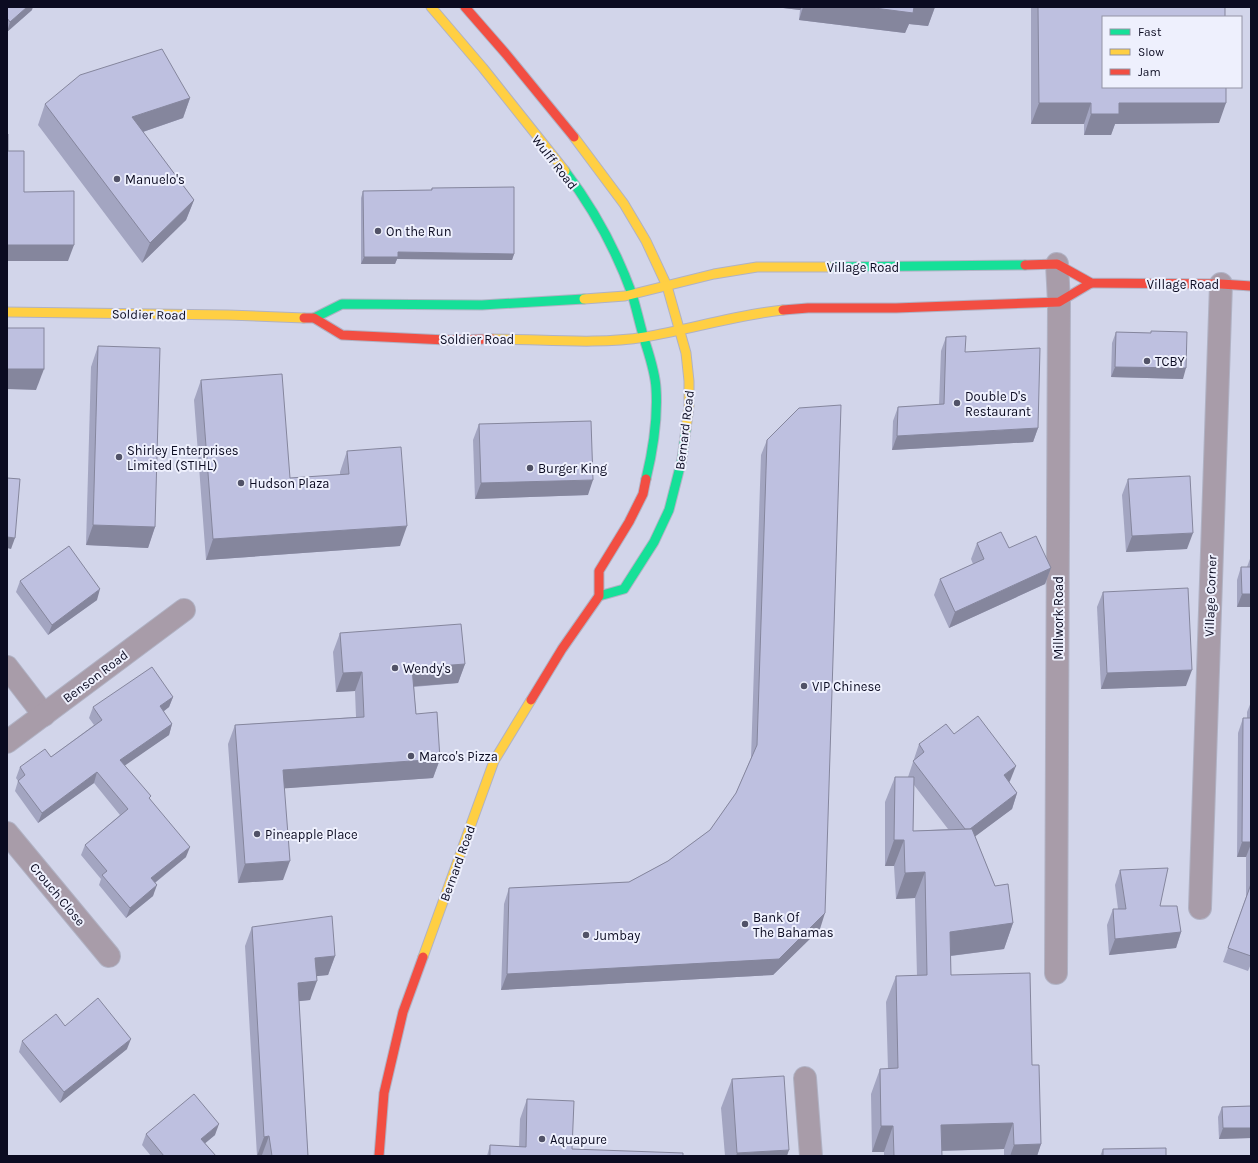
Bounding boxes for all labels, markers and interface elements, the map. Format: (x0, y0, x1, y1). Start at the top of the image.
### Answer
legend (1102, 16, 1242, 88)
text: Fast (1138, 25, 1162, 39)
text: Slow (1138, 45, 1164, 59)
text: Jam (1138, 65, 1161, 79)
street label: Wulff Road (529, 132, 580, 192)
place label: Manuelo's (125, 172, 185, 187)
marker: Manuelo's (112, 174, 122, 184)
place label: On the Run (386, 224, 452, 239)
marker: On the Run (373, 226, 383, 236)
street label: Village Road (827, 260, 899, 275)
street label: Village Road (1147, 277, 1219, 292)
street label: Soldier Road (112, 306, 186, 323)
street label: Soldier Road (440, 332, 514, 347)
place label: TCBY (1155, 354, 1185, 369)
marker: TCBY (1142, 356, 1152, 366)
place label: Double D's Restaurant (965, 389, 1031, 419)
street label: Bernard Road (672, 390, 697, 471)
marker: Double D's Restaurant (952, 398, 962, 408)
place label: Shirley Enterprises Limited (STIHL) (127, 443, 239, 473)
marker: Shirley Enterprises Limited (STIHL) (114, 452, 124, 462)
place label: Burger King (538, 461, 608, 476)
marker: Burger King (525, 463, 535, 473)
place label: Hudson Plaza (249, 476, 329, 491)
marker: Hudson Plaza (236, 478, 246, 488)
street label: Village Corner (1202, 555, 1219, 637)
street label: Millwork Road (1051, 576, 1066, 660)
street label: Benson Road (60, 647, 131, 706)
place label: Wendy's (403, 661, 451, 676)
marker: Wendy's (390, 663, 400, 673)
place label: VIP Chinese (812, 679, 881, 694)
marker: VIP Chinese (799, 681, 809, 691)
place label: Marco's Pizza (419, 749, 498, 764)
marker: Marco's Pizza (406, 751, 416, 761)
street label: Bernard Road (437, 823, 478, 903)
place label: Pineapple Place (265, 827, 358, 842)
marker: Pineapple Place (252, 829, 262, 839)
street label: Crouch Close (27, 860, 88, 929)
place label: Bank Of The Bahamas (753, 910, 834, 940)
marker: Bank Of The Bahamas (740, 919, 750, 929)
place label: Jumbay (594, 928, 640, 943)
marker: Jumbay (581, 930, 591, 940)
place label: Aquapure (550, 1132, 607, 1148)
marker: Aquapure (537, 1134, 547, 1144)

